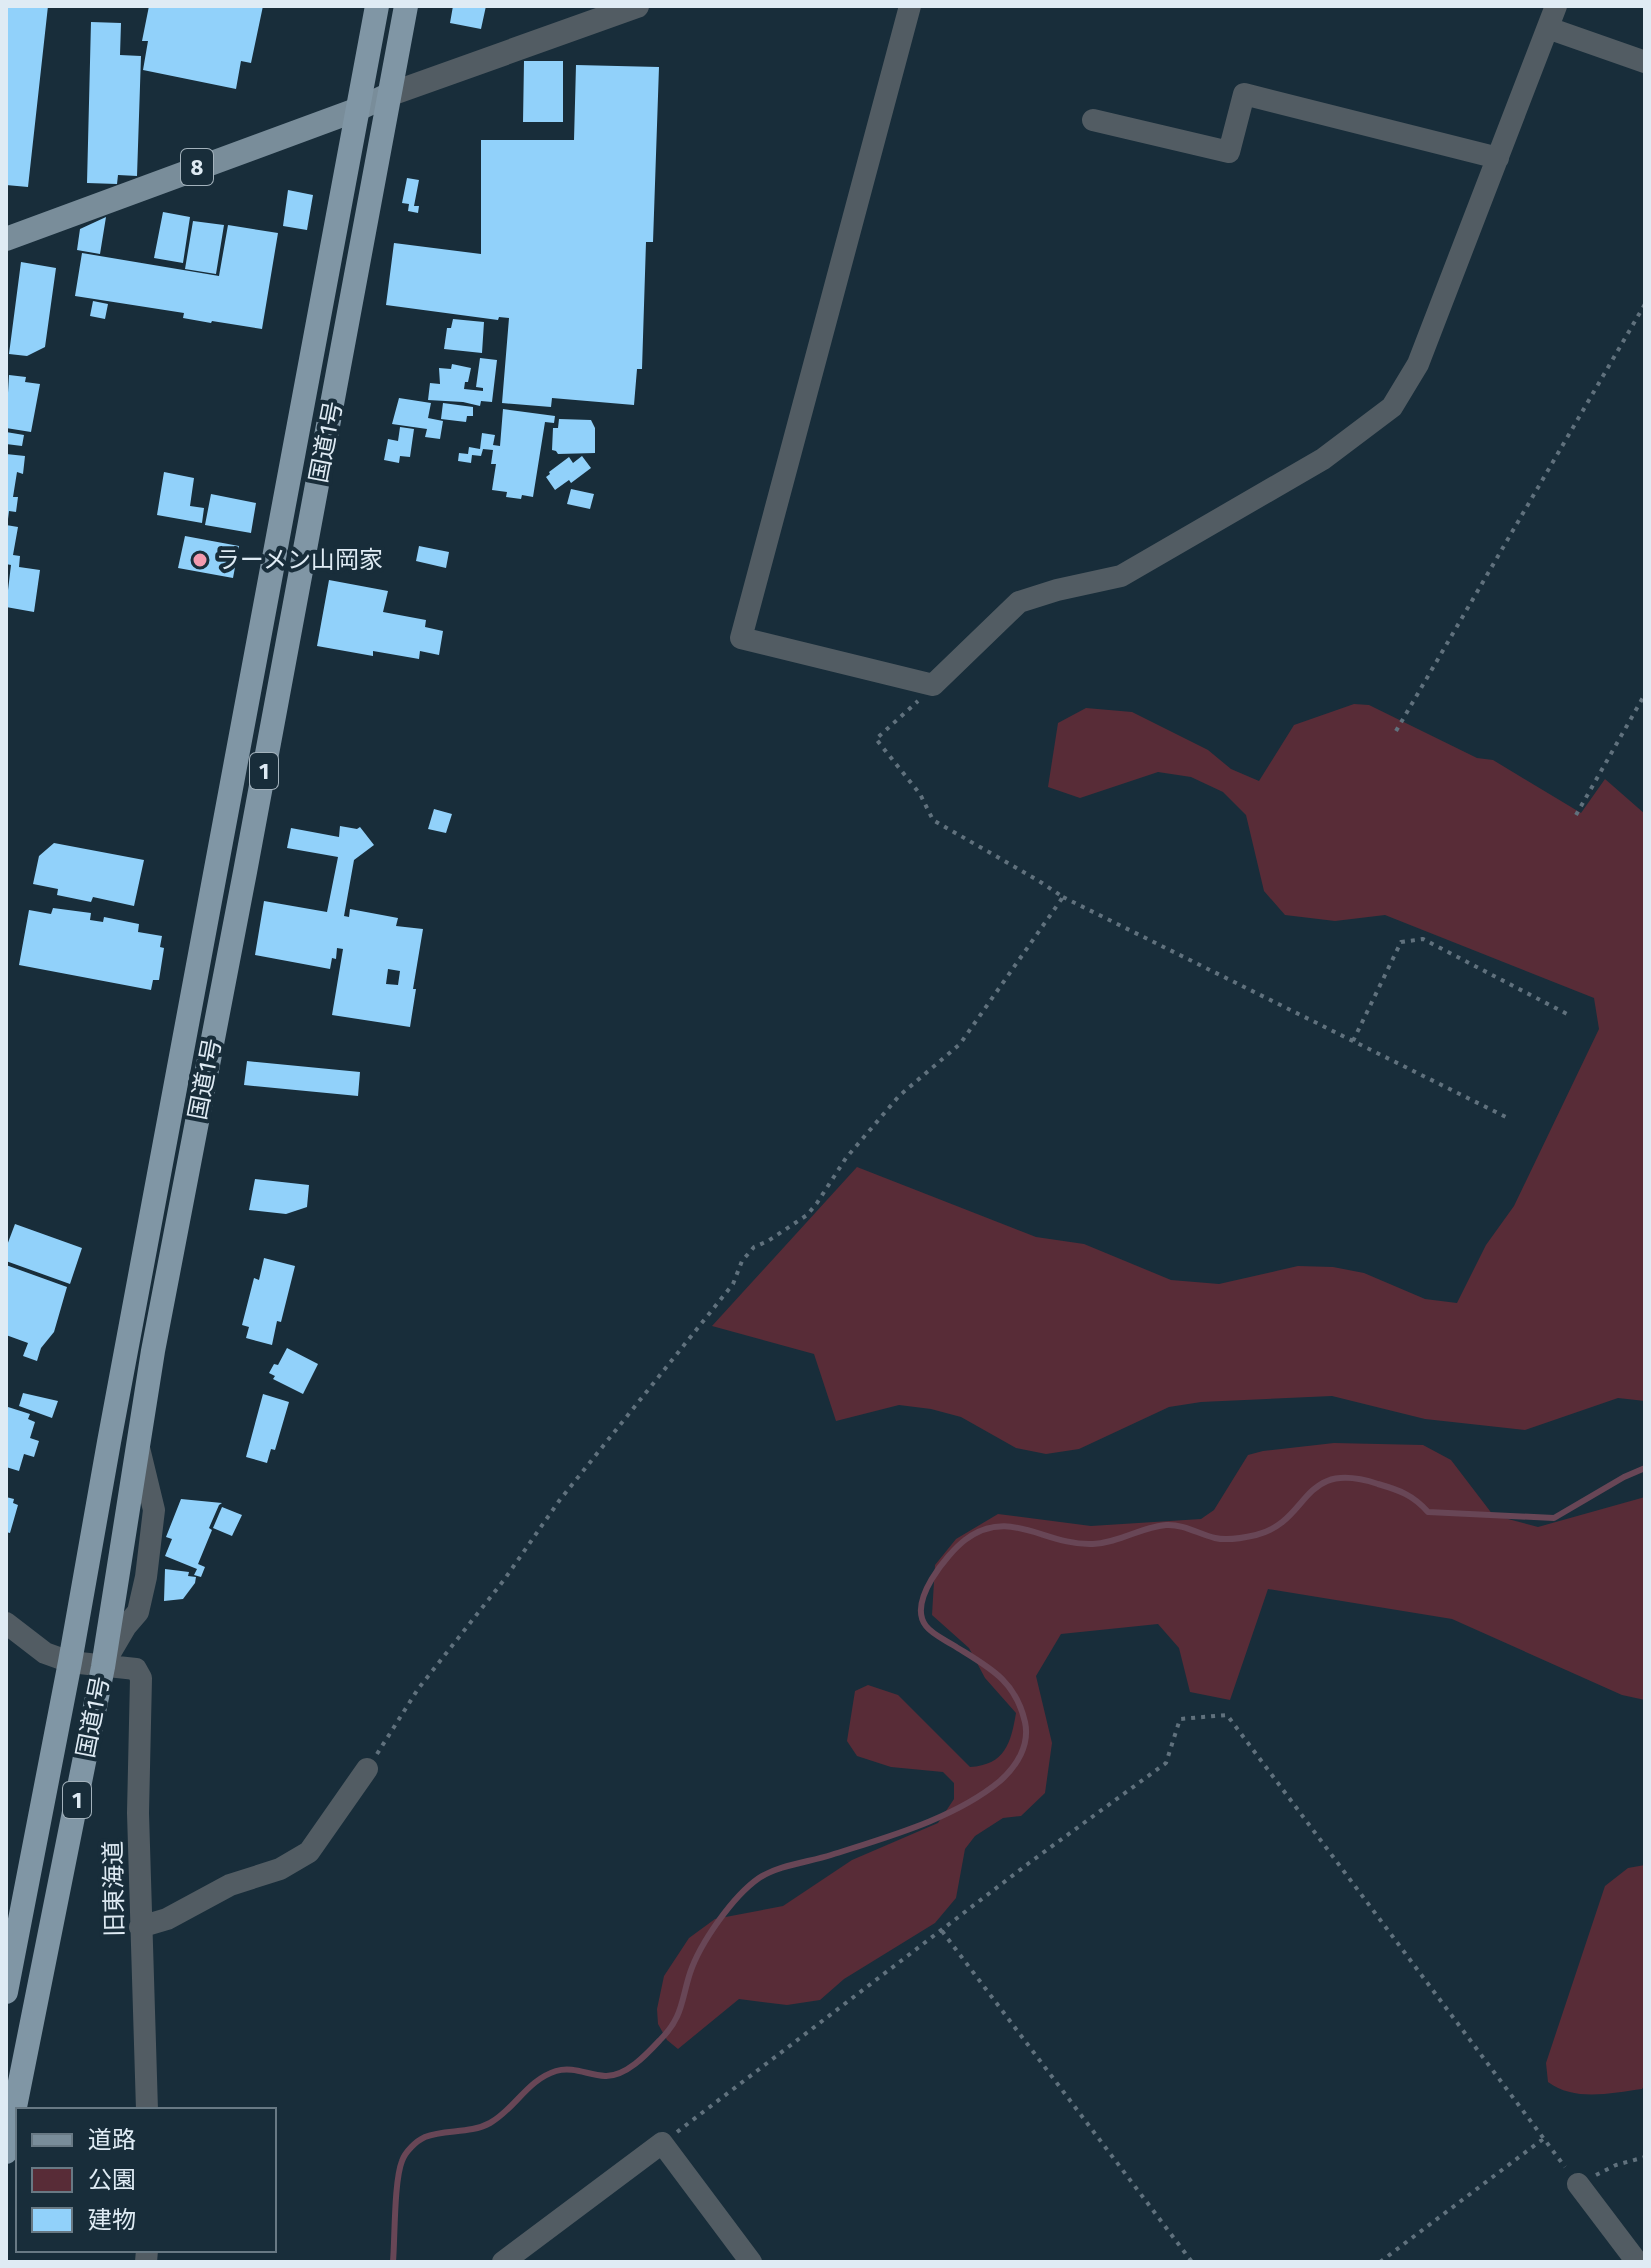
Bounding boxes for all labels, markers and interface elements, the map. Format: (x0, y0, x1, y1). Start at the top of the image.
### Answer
road number: 8 (181, 149, 213, 185)
street label: 国道1号 (304, 399, 348, 485)
place label: ラーメン山岡家 (216, 546, 383, 574)
marker: ラーメン山岡家 (191, 551, 209, 569)
road number: 1 (250, 753, 278, 789)
street label: 国道1号 (183, 1036, 227, 1122)
street label: 国道1号 (71, 1674, 115, 1760)
road number: 1 (63, 1782, 91, 1818)
street label: 旧東海道 (99, 1841, 129, 1937)
legend (16, 2108, 276, 2252)
text: 道路 (88, 2126, 136, 2154)
text: 公園 (88, 2166, 136, 2194)
text: 建物 (88, 2206, 136, 2234)

